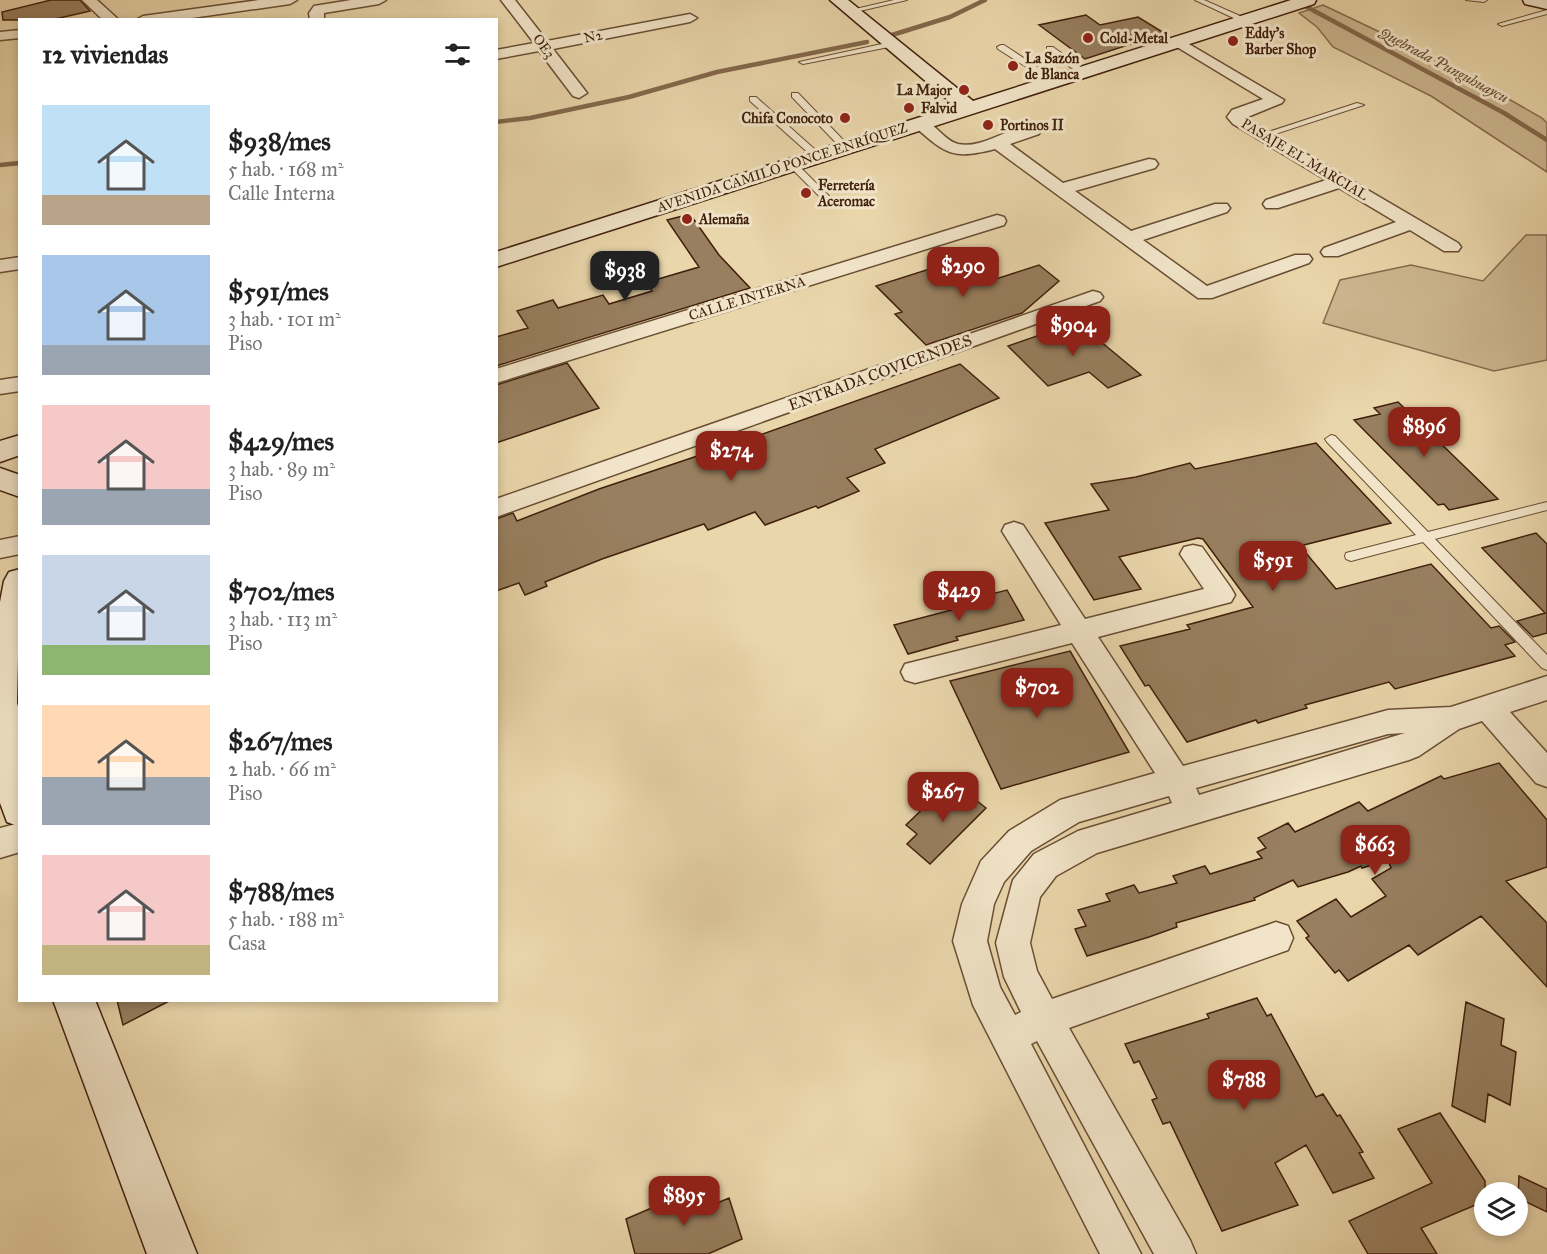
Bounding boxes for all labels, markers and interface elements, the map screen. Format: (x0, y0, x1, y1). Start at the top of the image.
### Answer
water label: Quebrada Punguhuaycu (1375, 23, 1512, 107)
place label: Eddy's Barber Shop (1245, 25, 1316, 59)
street label: N2 (582, 26, 604, 47)
place label: Cold-Metal (1100, 30, 1169, 47)
street label: OE3 (529, 31, 558, 62)
marker: Cold-Metal (1081, 31, 1095, 45)
marker: Eddy's Barber Shop (1226, 34, 1240, 48)
text: 12 viviendas (42, 38, 168, 70)
icon: filters (441, 38, 474, 71)
place label: La Sazón de Blanca (1025, 50, 1080, 83)
marker: La Sazón de Blanca (1006, 59, 1020, 73)
place label: La Major (897, 82, 953, 100)
marker: La Major (957, 83, 971, 97)
place label: Falvid (921, 100, 958, 117)
marker: Falvid (902, 101, 916, 115)
place label: Chifa Conocoto (742, 110, 833, 127)
marker: Chifa Conocoto (838, 111, 852, 125)
street label: PASAJE EL MARCIAL (1238, 115, 1372, 205)
street label: AVENIDA CAMILO PONCE ENRÍQUEZ (653, 117, 910, 216)
place label: Portinos II (1000, 117, 1064, 134)
marker: Portinos II (981, 118, 995, 132)
text: $938/mes (228, 125, 331, 157)
icon: home (90, 129, 162, 201)
text: 5 hab. · 168 m² (228, 157, 344, 181)
place label: Ferretería Aceromac (817, 177, 876, 210)
text: Calle Interna (228, 181, 335, 205)
marker: Ferretería Aceromac (799, 186, 813, 200)
place label: Alemaña (698, 211, 750, 228)
marker: Alemaña (680, 212, 694, 226)
pin: $290 (927, 247, 999, 298)
pin: $938 (589, 251, 661, 302)
text: $290 (941, 254, 985, 278)
text: $938 (604, 258, 646, 282)
street label: CALLE INTERNA (687, 272, 808, 324)
text: $591/mes (228, 275, 329, 307)
icon: home (90, 279, 162, 351)
pin: $904 (1037, 306, 1109, 357)
text: 3 hab. · 101 m² (228, 307, 341, 331)
text: $904 (1050, 313, 1096, 337)
street label: ENTRADA COVICENDES (786, 330, 975, 415)
text: Piso (228, 331, 262, 355)
pin: $896 (1388, 407, 1460, 458)
text: $896 (1402, 414, 1446, 438)
text: $429/mes (228, 425, 334, 457)
icon: home (90, 429, 162, 501)
pin: $274 (695, 431, 767, 482)
text: $274 (710, 438, 752, 462)
text: 3 hab. · 89 m² (228, 457, 335, 481)
text: Piso (228, 481, 262, 505)
pin: $591 (1237, 541, 1309, 592)
text: $591 (1253, 548, 1293, 572)
pin: $429 (923, 571, 995, 622)
text: $702/mes (228, 575, 335, 607)
text: $429 (937, 578, 981, 602)
icon: home (90, 579, 162, 651)
text: 3 hab. · 113 m² (228, 607, 337, 631)
text: Piso (228, 631, 262, 655)
pin: $702 (1001, 668, 1073, 719)
text: $702 (1015, 675, 1059, 699)
text: $267/mes (228, 725, 333, 757)
icon: home (90, 729, 162, 801)
text: 2 hab. · 66 m² (228, 757, 336, 781)
pin: $267 (907, 772, 979, 823)
text: $267 (922, 779, 964, 803)
text: Piso (228, 781, 262, 805)
pin: $663 (1339, 825, 1411, 876)
text: $663 (1355, 832, 1395, 856)
text: $788/mes (228, 875, 334, 907)
icon: home (90, 879, 162, 951)
text: 5 hab. · 188 m² (228, 907, 344, 931)
text: Casa (228, 931, 266, 955)
pin: $788 (1208, 1060, 1280, 1111)
text: $788 (1222, 1067, 1266, 1091)
pin: $895 (648, 1176, 720, 1227)
map controls (1474, 1182, 1528, 1236)
button: layers (1474, 1182, 1528, 1236)
text: $895 (663, 1183, 705, 1207)

